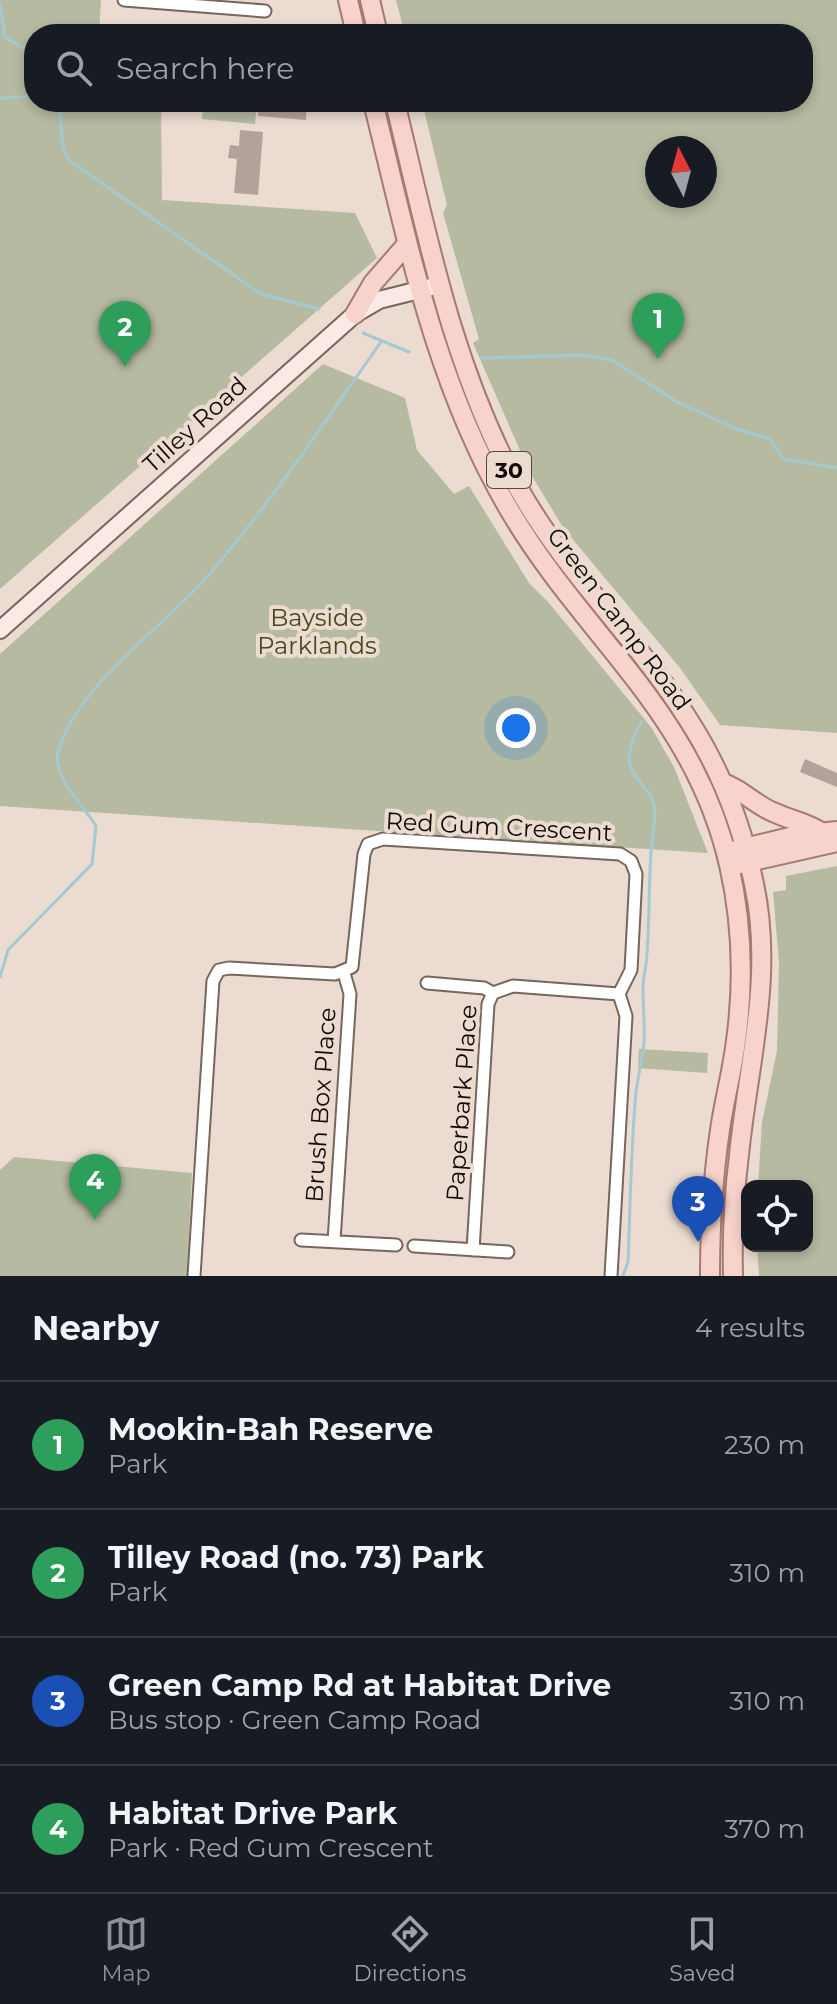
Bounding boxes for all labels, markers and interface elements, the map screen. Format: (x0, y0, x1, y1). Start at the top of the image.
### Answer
search box (24, 24, 813, 112)
icon: search (52, 46, 96, 90)
text: Search here (116, 50, 294, 87)
north arrow (645, 136, 717, 208)
pin: 1 (632, 293, 684, 359)
pin: 2 (99, 301, 151, 367)
street label: Tilley Road (137, 371, 252, 479)
road number: 30 (487, 452, 531, 488)
street label: Green Camp Road (541, 522, 698, 716)
park label: Bayside Parklands (257, 603, 377, 660)
your location (496, 708, 536, 748)
street label: Red Gum Crescent (385, 806, 613, 847)
street label: Paperbark Place (440, 1004, 483, 1202)
street label: Brush Box Place (299, 1006, 342, 1204)
pin: 4 (69, 1154, 121, 1220)
pin: 3 (672, 1176, 724, 1242)
map controls (741, 1180, 813, 1252)
button: locate (741, 1180, 813, 1252)
text: Nearby (32, 1307, 159, 1349)
text: 4 results (695, 1312, 805, 1344)
text: Mookin-Bah Reserve (108, 1411, 433, 1448)
text: 1 (53, 1429, 63, 1461)
text: 230 m (724, 1429, 805, 1461)
text: Park (108, 1448, 167, 1480)
text: Tilley Road (no. 73) Park (108, 1539, 484, 1576)
text: 2 (50, 1557, 66, 1589)
text: 310 m (729, 1557, 805, 1589)
text: Park (108, 1576, 167, 1608)
text: Green Camp Rd at Habitat Drive (108, 1667, 611, 1704)
text: 3 (50, 1685, 66, 1717)
text: 310 m (729, 1685, 805, 1717)
text: Bus stop · Green Camp Road (108, 1704, 481, 1736)
text: Habitat Drive Park (108, 1795, 397, 1832)
text: 4 (49, 1813, 67, 1845)
text: 370 m (724, 1813, 805, 1845)
text: Park · Red Gum Crescent (108, 1832, 434, 1864)
tab: Map (102, 1912, 150, 1987)
tab: Directions (354, 1912, 466, 1987)
tab: Saved (669, 1912, 735, 1987)

